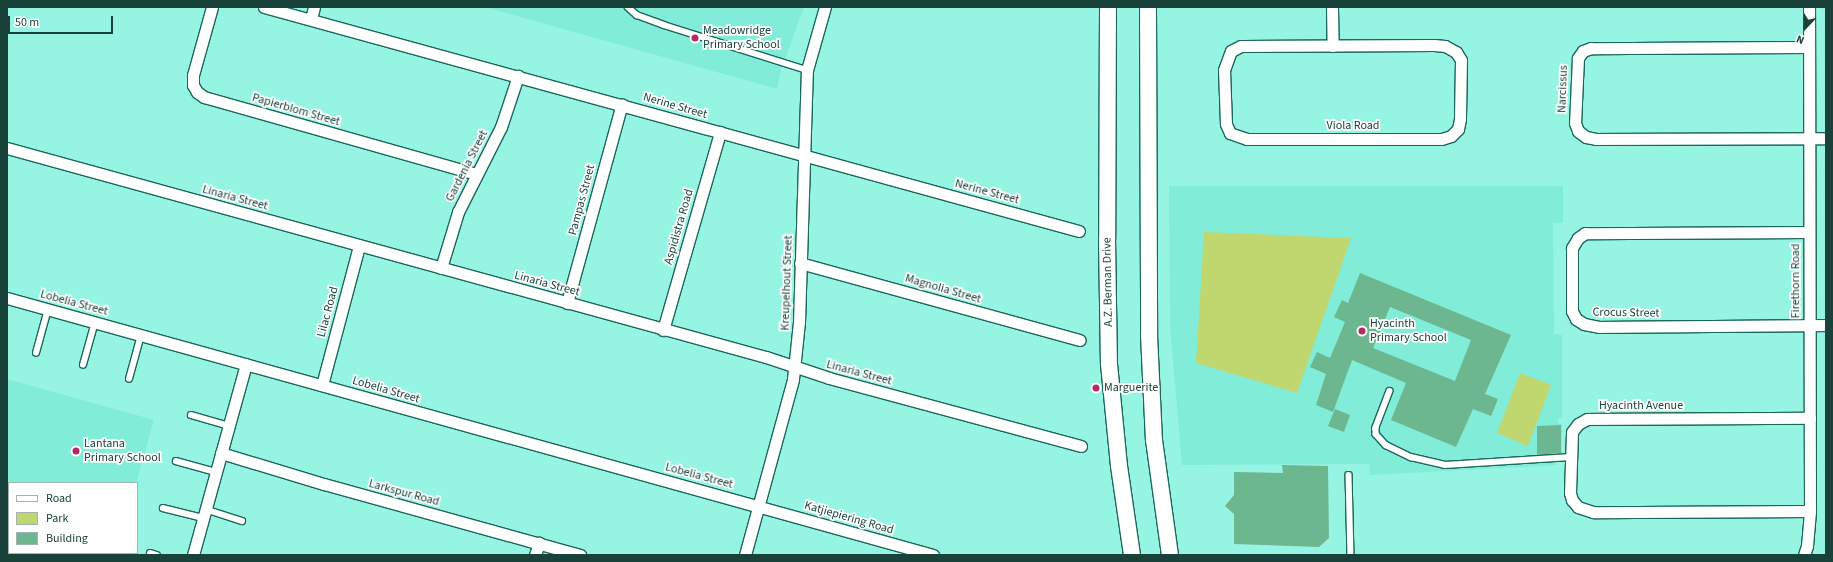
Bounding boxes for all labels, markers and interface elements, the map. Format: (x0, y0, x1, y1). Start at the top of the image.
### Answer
scale bar (10, 8, 115, 34)
north arrow (1785, 8, 1825, 48)
text: 50 m (15, 14, 39, 31)
place label: Meadowridge Primary School (703, 24, 780, 52)
text: N (1794, 31, 1807, 48)
marker: Meadowridge Primary School (690, 33, 700, 43)
street label: Narcissus (1555, 65, 1571, 113)
street label: Nerine Street (641, 90, 709, 122)
street label: Papierblom Street (250, 91, 342, 129)
street label: Viola Road (1327, 119, 1379, 133)
street label: Gardenia Street (443, 128, 491, 204)
street label: Pampas Street (566, 163, 598, 237)
street label: Nerine Street (953, 177, 1021, 207)
street label: Linaria Street (201, 182, 269, 214)
street label: Aspidistra Road (661, 188, 697, 266)
street label: Kreupelhout Street (778, 235, 796, 331)
street label: A.Z. Berman Drive (1100, 237, 1116, 327)
street label: Firethorn Road (1789, 244, 1803, 318)
street label: Linaria Street (513, 268, 581, 300)
street label: Magnolia Street (903, 271, 983, 307)
street label: Lilac Road (314, 285, 342, 339)
street label: Lobelia Street (39, 287, 109, 319)
street label: Crocus Street (1592, 305, 1660, 321)
place label: Hyacinth Primary School (1370, 317, 1447, 345)
marker: Hyacinth Primary School (1357, 326, 1367, 336)
street label: Linaria Street (825, 357, 893, 389)
street label: Lobelia Street (351, 374, 421, 406)
place label: Marguerite (1104, 381, 1158, 395)
marker: Marguerite (1091, 383, 1101, 393)
street label: Hyacinth Avenue (1599, 399, 1683, 413)
place label: Lantana Primary School (84, 437, 161, 465)
marker: Lantana Primary School (71, 446, 81, 456)
street label: Lobelia Street (664, 460, 734, 492)
street label: Larkspur Road (367, 477, 441, 509)
legend (8, 482, 138, 554)
text: Road (46, 490, 72, 507)
street label: Katjiepiering Road (803, 498, 895, 538)
text: Park (46, 510, 68, 527)
text: Building (46, 530, 88, 547)

